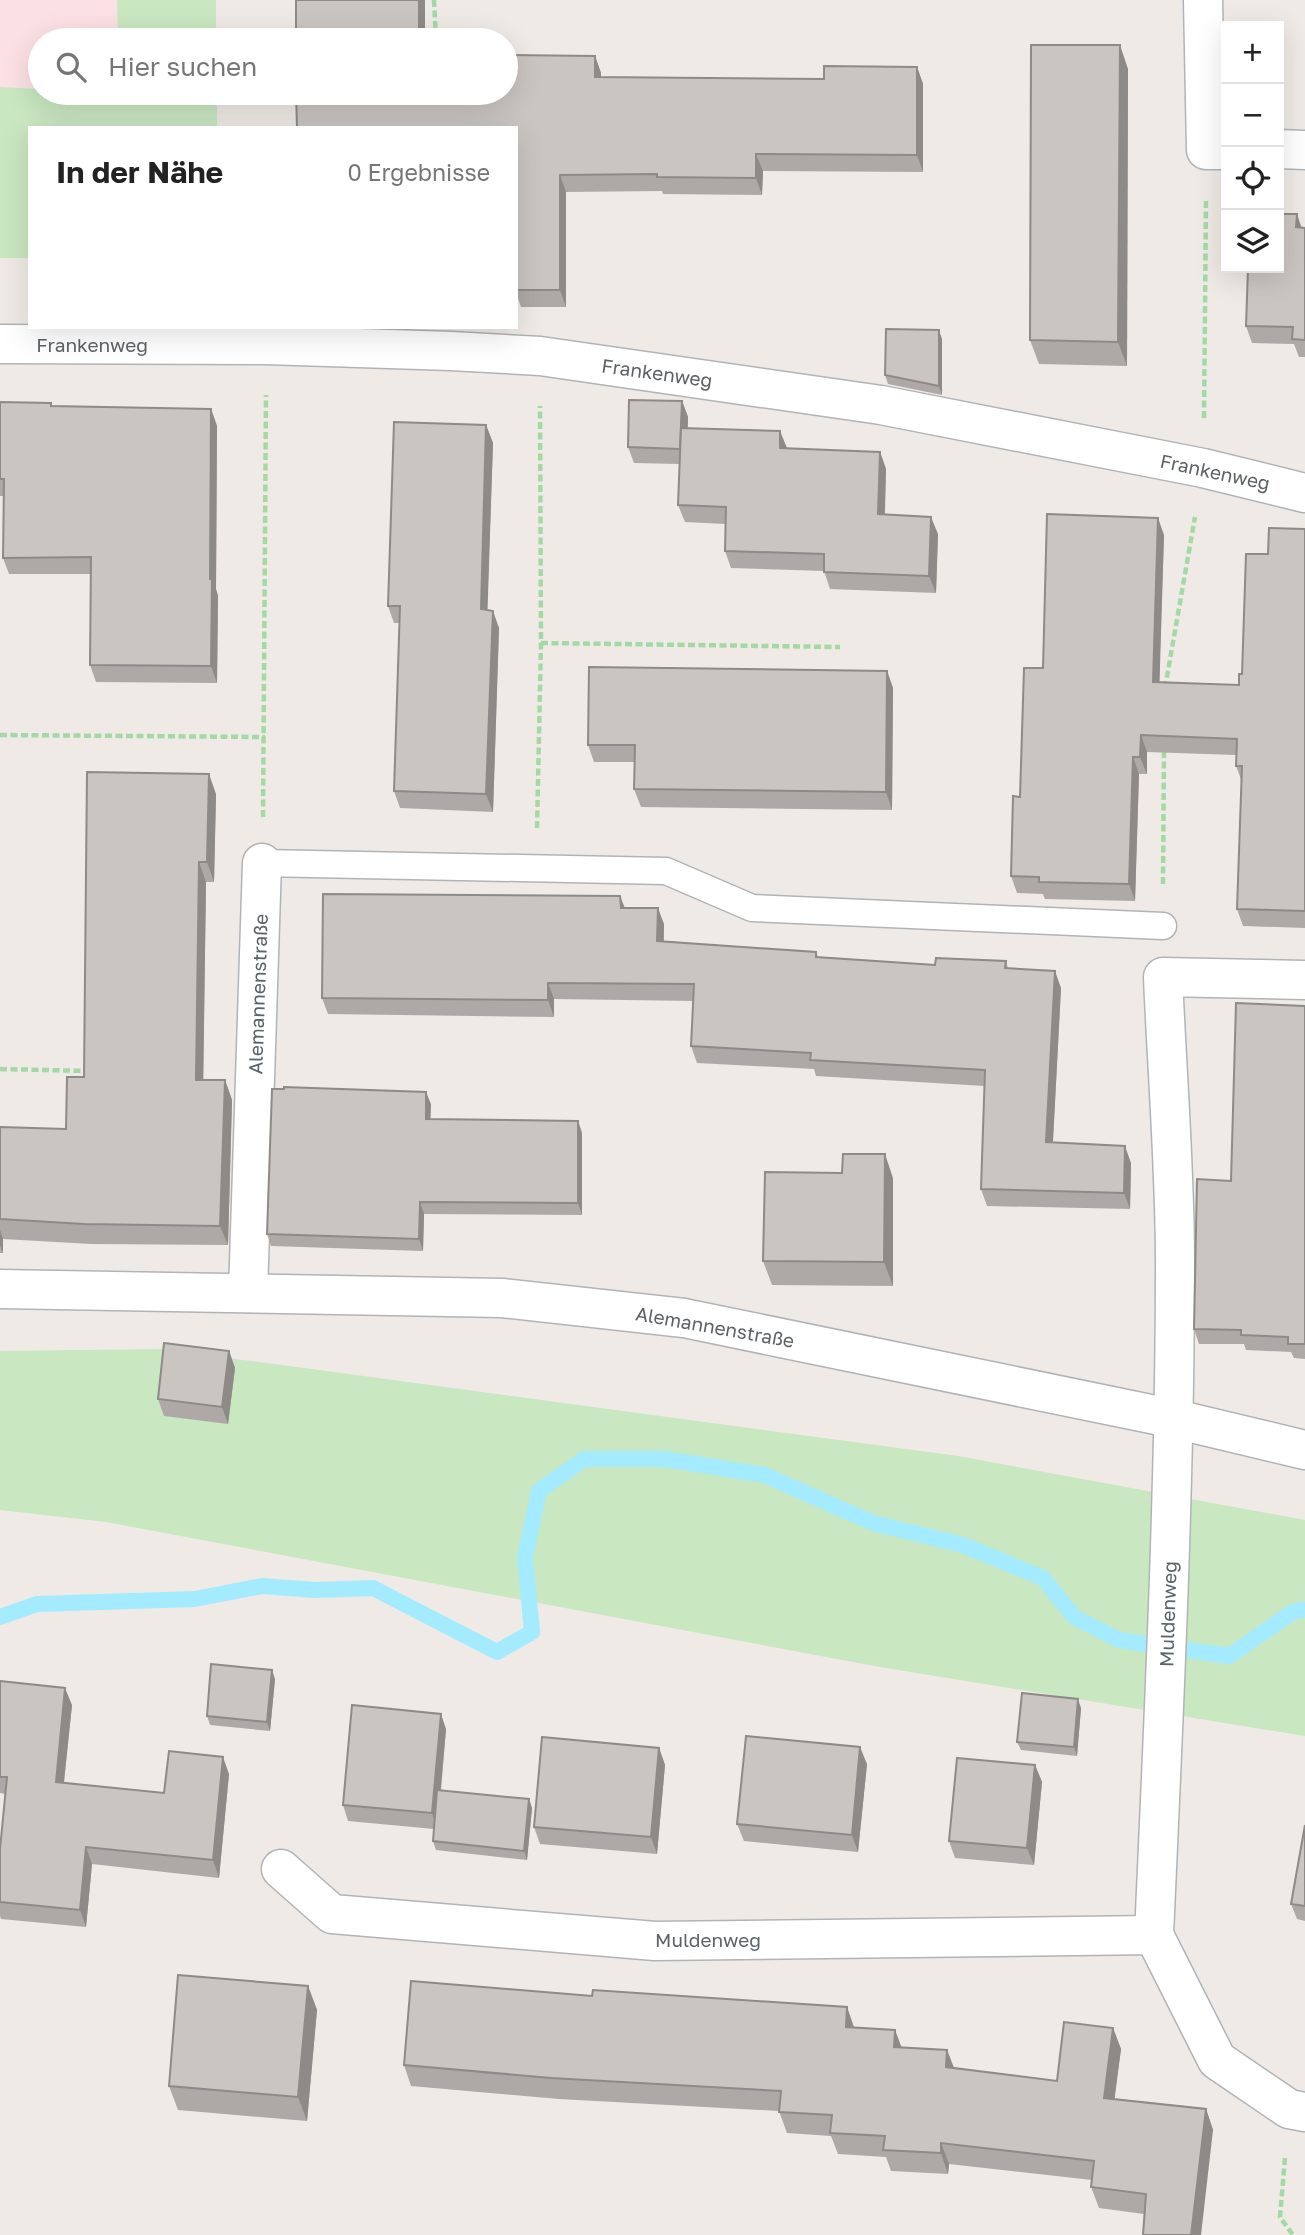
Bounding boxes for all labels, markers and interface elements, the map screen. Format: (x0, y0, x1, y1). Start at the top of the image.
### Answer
map controls (1221, 21, 1284, 273)
button: + (1221, 21, 1284, 84)
search box (28, 28, 518, 105)
icon: search (52, 48, 90, 86)
text: Hier suchen (108, 51, 257, 82)
button: − (1221, 84, 1284, 147)
button: locate (1221, 147, 1284, 210)
text: In der Nähe (56, 154, 223, 190)
text: 0 Ergebnisse (348, 158, 490, 186)
button: layers (1221, 210, 1284, 273)
street label: Frankenweg (36, 333, 148, 356)
street label: Frankenweg (600, 353, 714, 392)
street label: Frankenweg (1158, 449, 1272, 494)
street label: Alemannenstraße (243, 913, 272, 1075)
street label: Alemannenstraße (634, 1301, 796, 1352)
street label: Muldenweg (1154, 1561, 1181, 1667)
street label: Muldenweg (655, 1928, 761, 1951)

